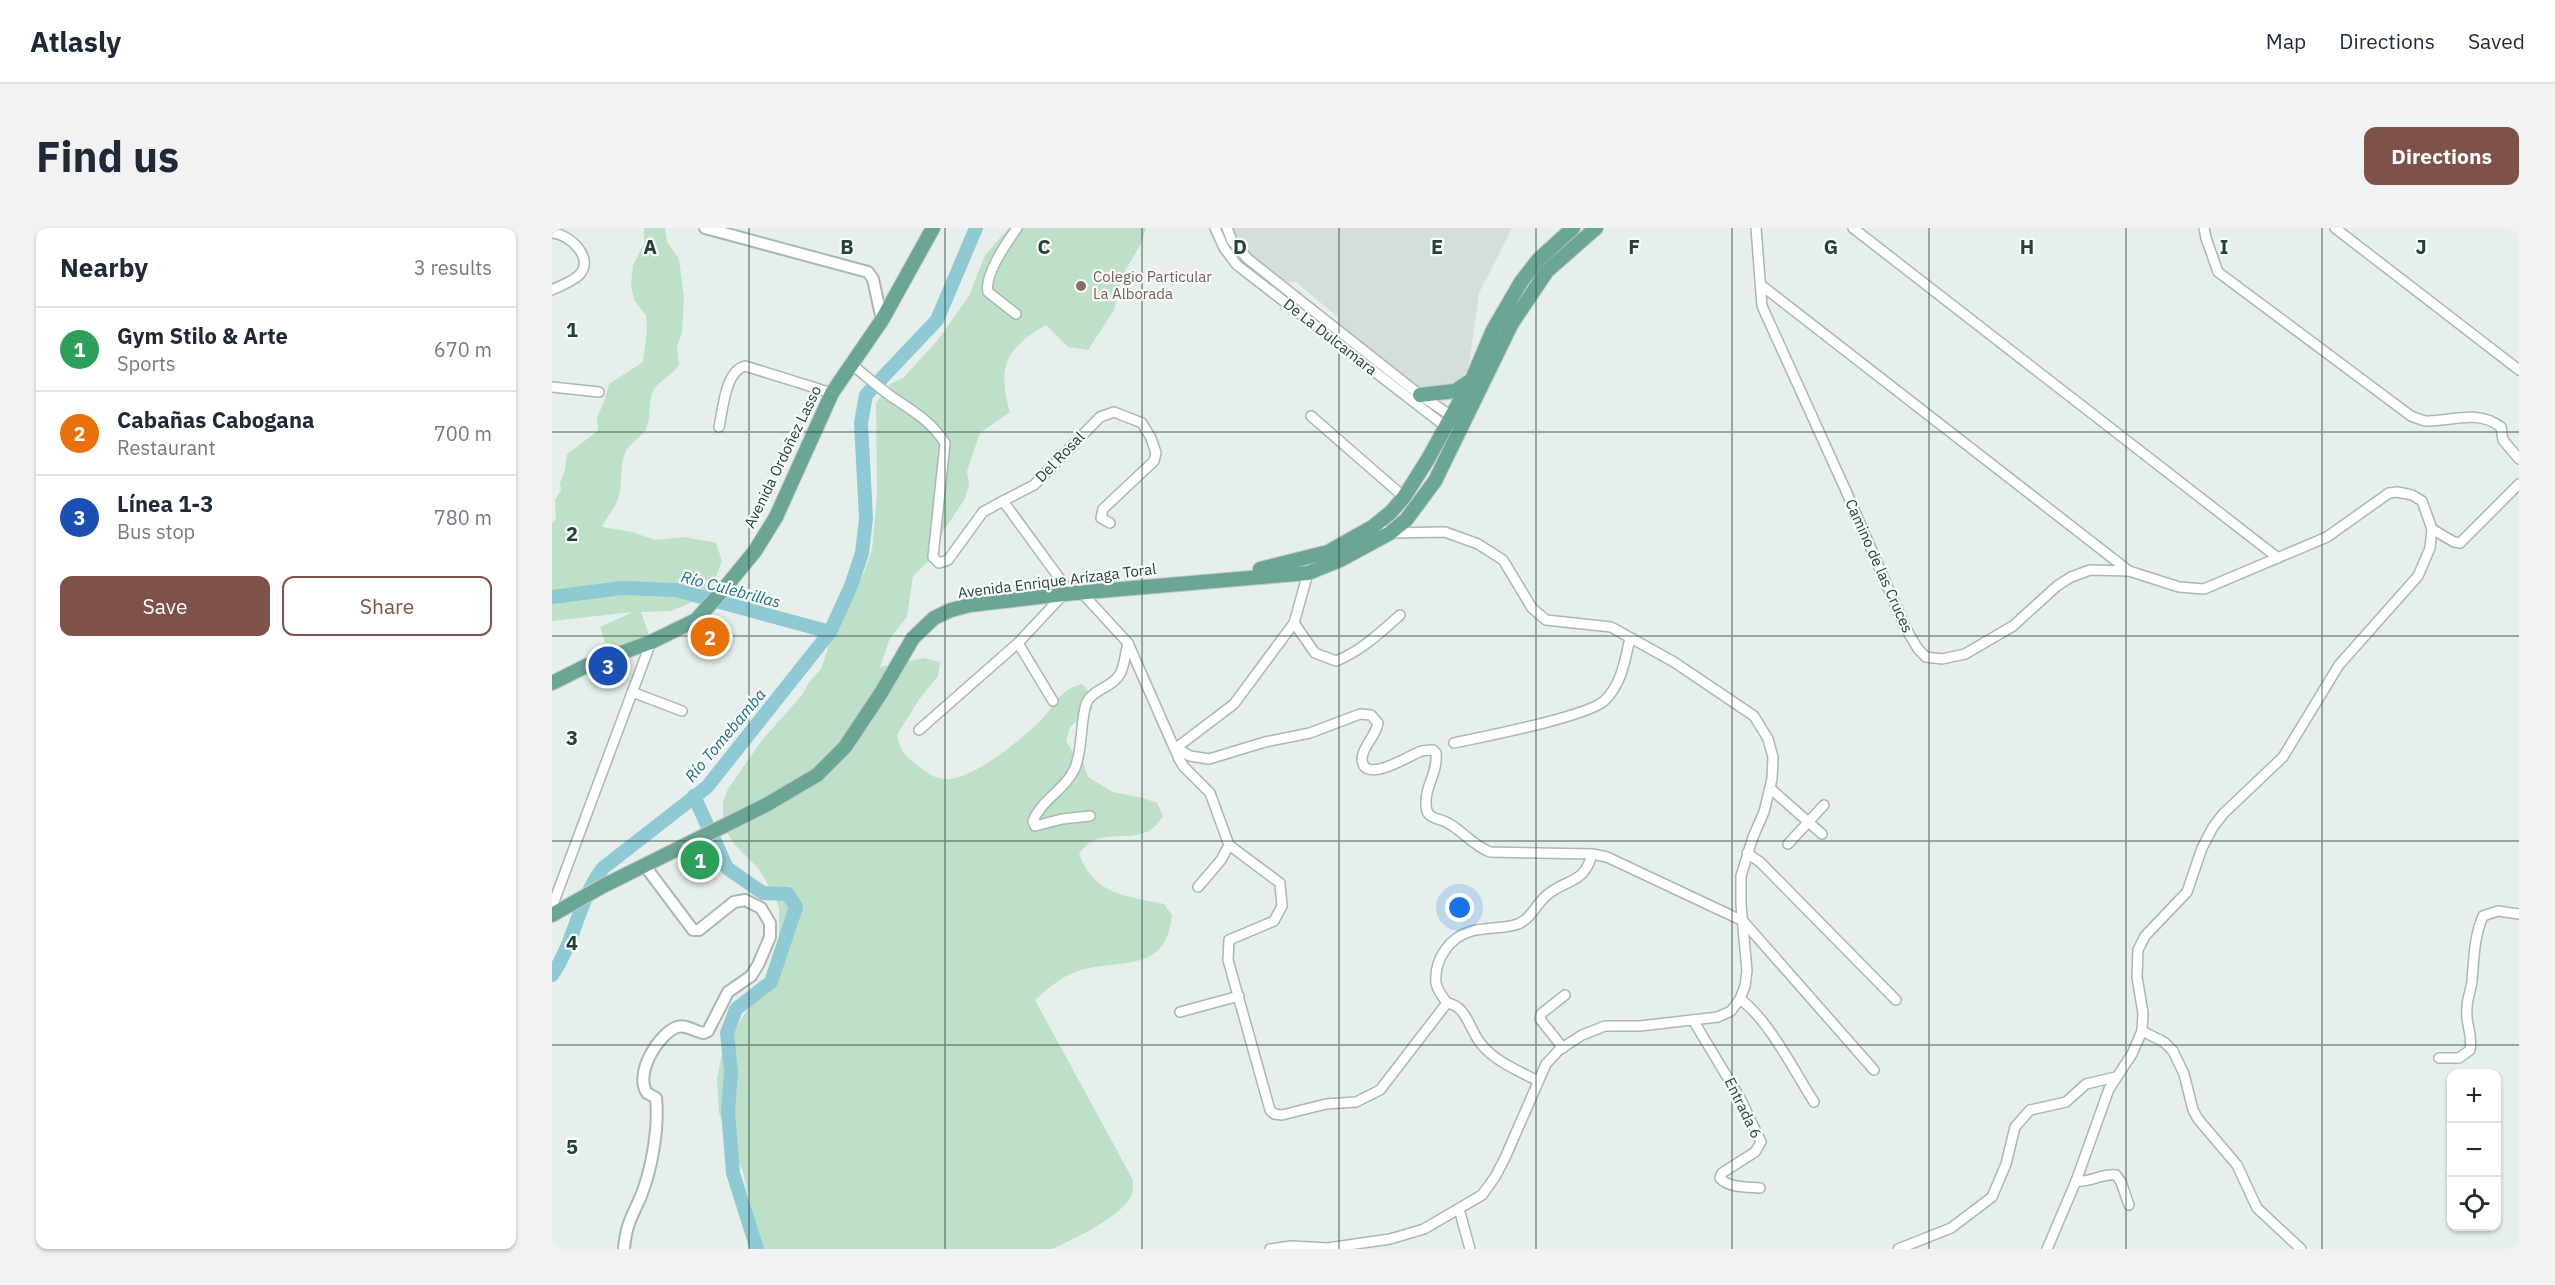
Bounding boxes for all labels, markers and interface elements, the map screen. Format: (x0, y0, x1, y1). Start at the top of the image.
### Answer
text: Atlasly (30, 23, 121, 60)
text: Map (2266, 27, 2306, 55)
text: Directions (2339, 27, 2435, 55)
text: Saved (2468, 27, 2525, 55)
button: Directions (2364, 127, 2519, 185)
text: Find us (36, 129, 179, 184)
text: A (643, 233, 657, 260)
text: B (840, 233, 854, 260)
text: C (1037, 233, 1051, 260)
text: D (1233, 233, 1247, 260)
text: E (1431, 233, 1443, 260)
text: F (1628, 233, 1640, 260)
text: G (1824, 233, 1838, 260)
text: H (2020, 233, 2034, 260)
text: I (2220, 233, 2228, 260)
text: J (2415, 233, 2427, 260)
text: Nearby (60, 250, 148, 284)
text: 3 results (414, 254, 492, 281)
place label: Colegio Particular La Alborada (1093, 267, 1212, 303)
marker: Colegio Particular La Alborada (1074, 279, 1088, 293)
street label: De La Dulcamara (1280, 294, 1381, 379)
text: 1 (566, 316, 578, 343)
text: Gym Stilo & Arte (117, 321, 288, 350)
text: 1 (74, 336, 86, 363)
text: 670 m (434, 336, 492, 363)
text: Sports (117, 350, 176, 377)
street label: Avenida Ordoñez Lasso (740, 382, 825, 531)
text: Cabañas Cabogana (117, 405, 315, 434)
text: 2 (74, 420, 86, 447)
text: 700 m (434, 420, 492, 447)
street label: Del Rosal (1031, 427, 1088, 486)
text: Restaurant (117, 434, 215, 461)
text: Línea 1-3 (117, 489, 213, 518)
street label: Camino de las Cruces (1841, 496, 1917, 636)
text: 3 (74, 504, 86, 531)
text: 780 m (434, 504, 492, 531)
text: Bus stop (117, 518, 195, 545)
text: 2 (566, 520, 578, 547)
street label: Avenida Enrique Arízaga Toral (957, 559, 1157, 602)
water label: Río Culebrillas (679, 566, 783, 612)
button: Save (60, 576, 270, 636)
button: Share (282, 576, 492, 636)
pin: 2 (690, 614, 730, 660)
pin: 3 (588, 644, 628, 688)
water label: Río Tomebamba (680, 684, 770, 786)
text: 3 (566, 724, 578, 751)
pin: 1 (680, 838, 720, 882)
your location (1445, 893, 1474, 922)
text: 4 (566, 929, 578, 956)
map controls (2447, 1069, 2501, 1231)
button: + (2447, 1069, 2501, 1123)
street label: Entrada 6 (1721, 1074, 1766, 1141)
button: − (2447, 1123, 2501, 1177)
text: 5 (566, 1133, 578, 1160)
button: locate (2447, 1177, 2501, 1231)

